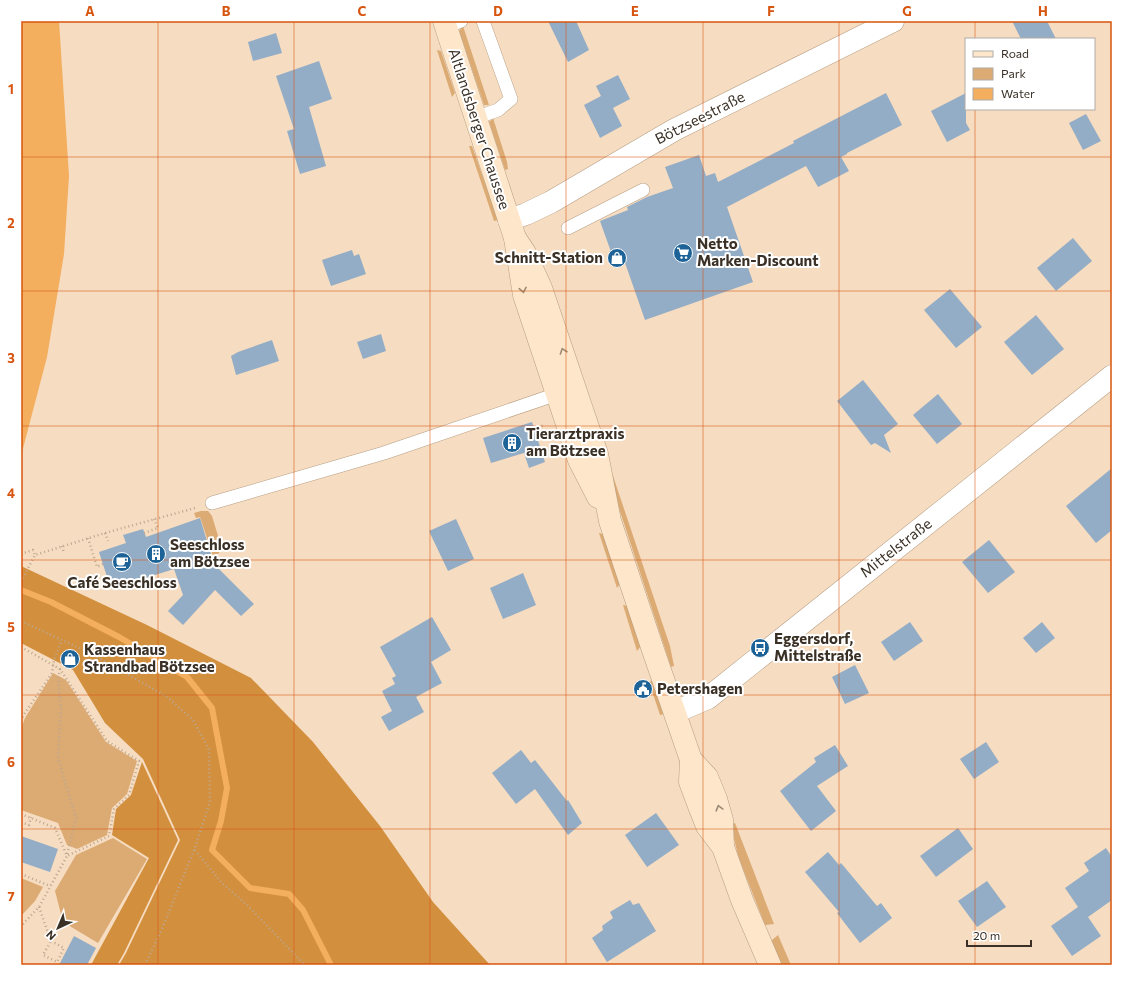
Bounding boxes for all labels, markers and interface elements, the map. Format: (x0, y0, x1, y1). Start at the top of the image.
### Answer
text: A (85, 3, 95, 19)
text: B (222, 3, 231, 19)
text: C (358, 3, 367, 19)
text: D (493, 3, 503, 19)
text: E (631, 3, 639, 19)
text: F (767, 3, 775, 19)
text: G (902, 3, 912, 19)
text: H (1038, 3, 1048, 19)
legend (965, 38, 1095, 110)
street label: Altlandsberger Chaussee (445, 46, 515, 211)
text: Road (1001, 46, 1029, 60)
text: Park (1001, 66, 1027, 80)
text: 1 (8, 81, 14, 97)
text: Water (1001, 86, 1035, 100)
street label: Bötzseestraße (652, 87, 748, 147)
text: 2 (7, 215, 15, 231)
place label: Netto Marken-Discount (697, 234, 819, 269)
supermarket icon: Netto Marken-Discount (672, 242, 694, 264)
shop icon: Schnitt-Station (606, 247, 628, 269)
place label: Schnitt-Station (495, 248, 603, 266)
one-way arrow (519, 287, 527, 293)
one-way arrow (559, 348, 567, 355)
text: 3 (7, 350, 15, 366)
place label: Tierarztpraxis am Bötzsee (526, 424, 624, 459)
building icon: Tierarztpraxis am Bötzsee (501, 432, 523, 454)
text: 4 (7, 485, 15, 501)
street label: Mittelstraße (856, 514, 935, 581)
place label: Seeschloss am Bötzsee (170, 535, 250, 570)
building icon: Seeschloss am Bötzsee (145, 543, 167, 565)
cafe icon: Café Seeschloss (111, 551, 133, 573)
place label: Café Seeschloss (67, 573, 177, 591)
text: 5 (7, 619, 15, 635)
place label: Eggersdorf, Mittelstraße (774, 629, 862, 664)
bus stop icon: Eggersdorf, Mittelstraße (749, 637, 771, 659)
place label: Kassenhaus Strandbad Bötzsee (84, 640, 215, 675)
shop icon: Kassenhaus Strandbad Bötzsee (59, 648, 81, 670)
public building icon: Petershagen (632, 678, 654, 700)
place label: Petershagen (657, 679, 743, 697)
text: 6 (7, 754, 15, 770)
one-way arrow (715, 805, 723, 811)
text: 7 (7, 888, 15, 904)
north arrow (38, 908, 78, 948)
scale bar (967, 922, 1031, 948)
text: N (43, 928, 58, 943)
text: 20 m (973, 928, 1000, 942)

